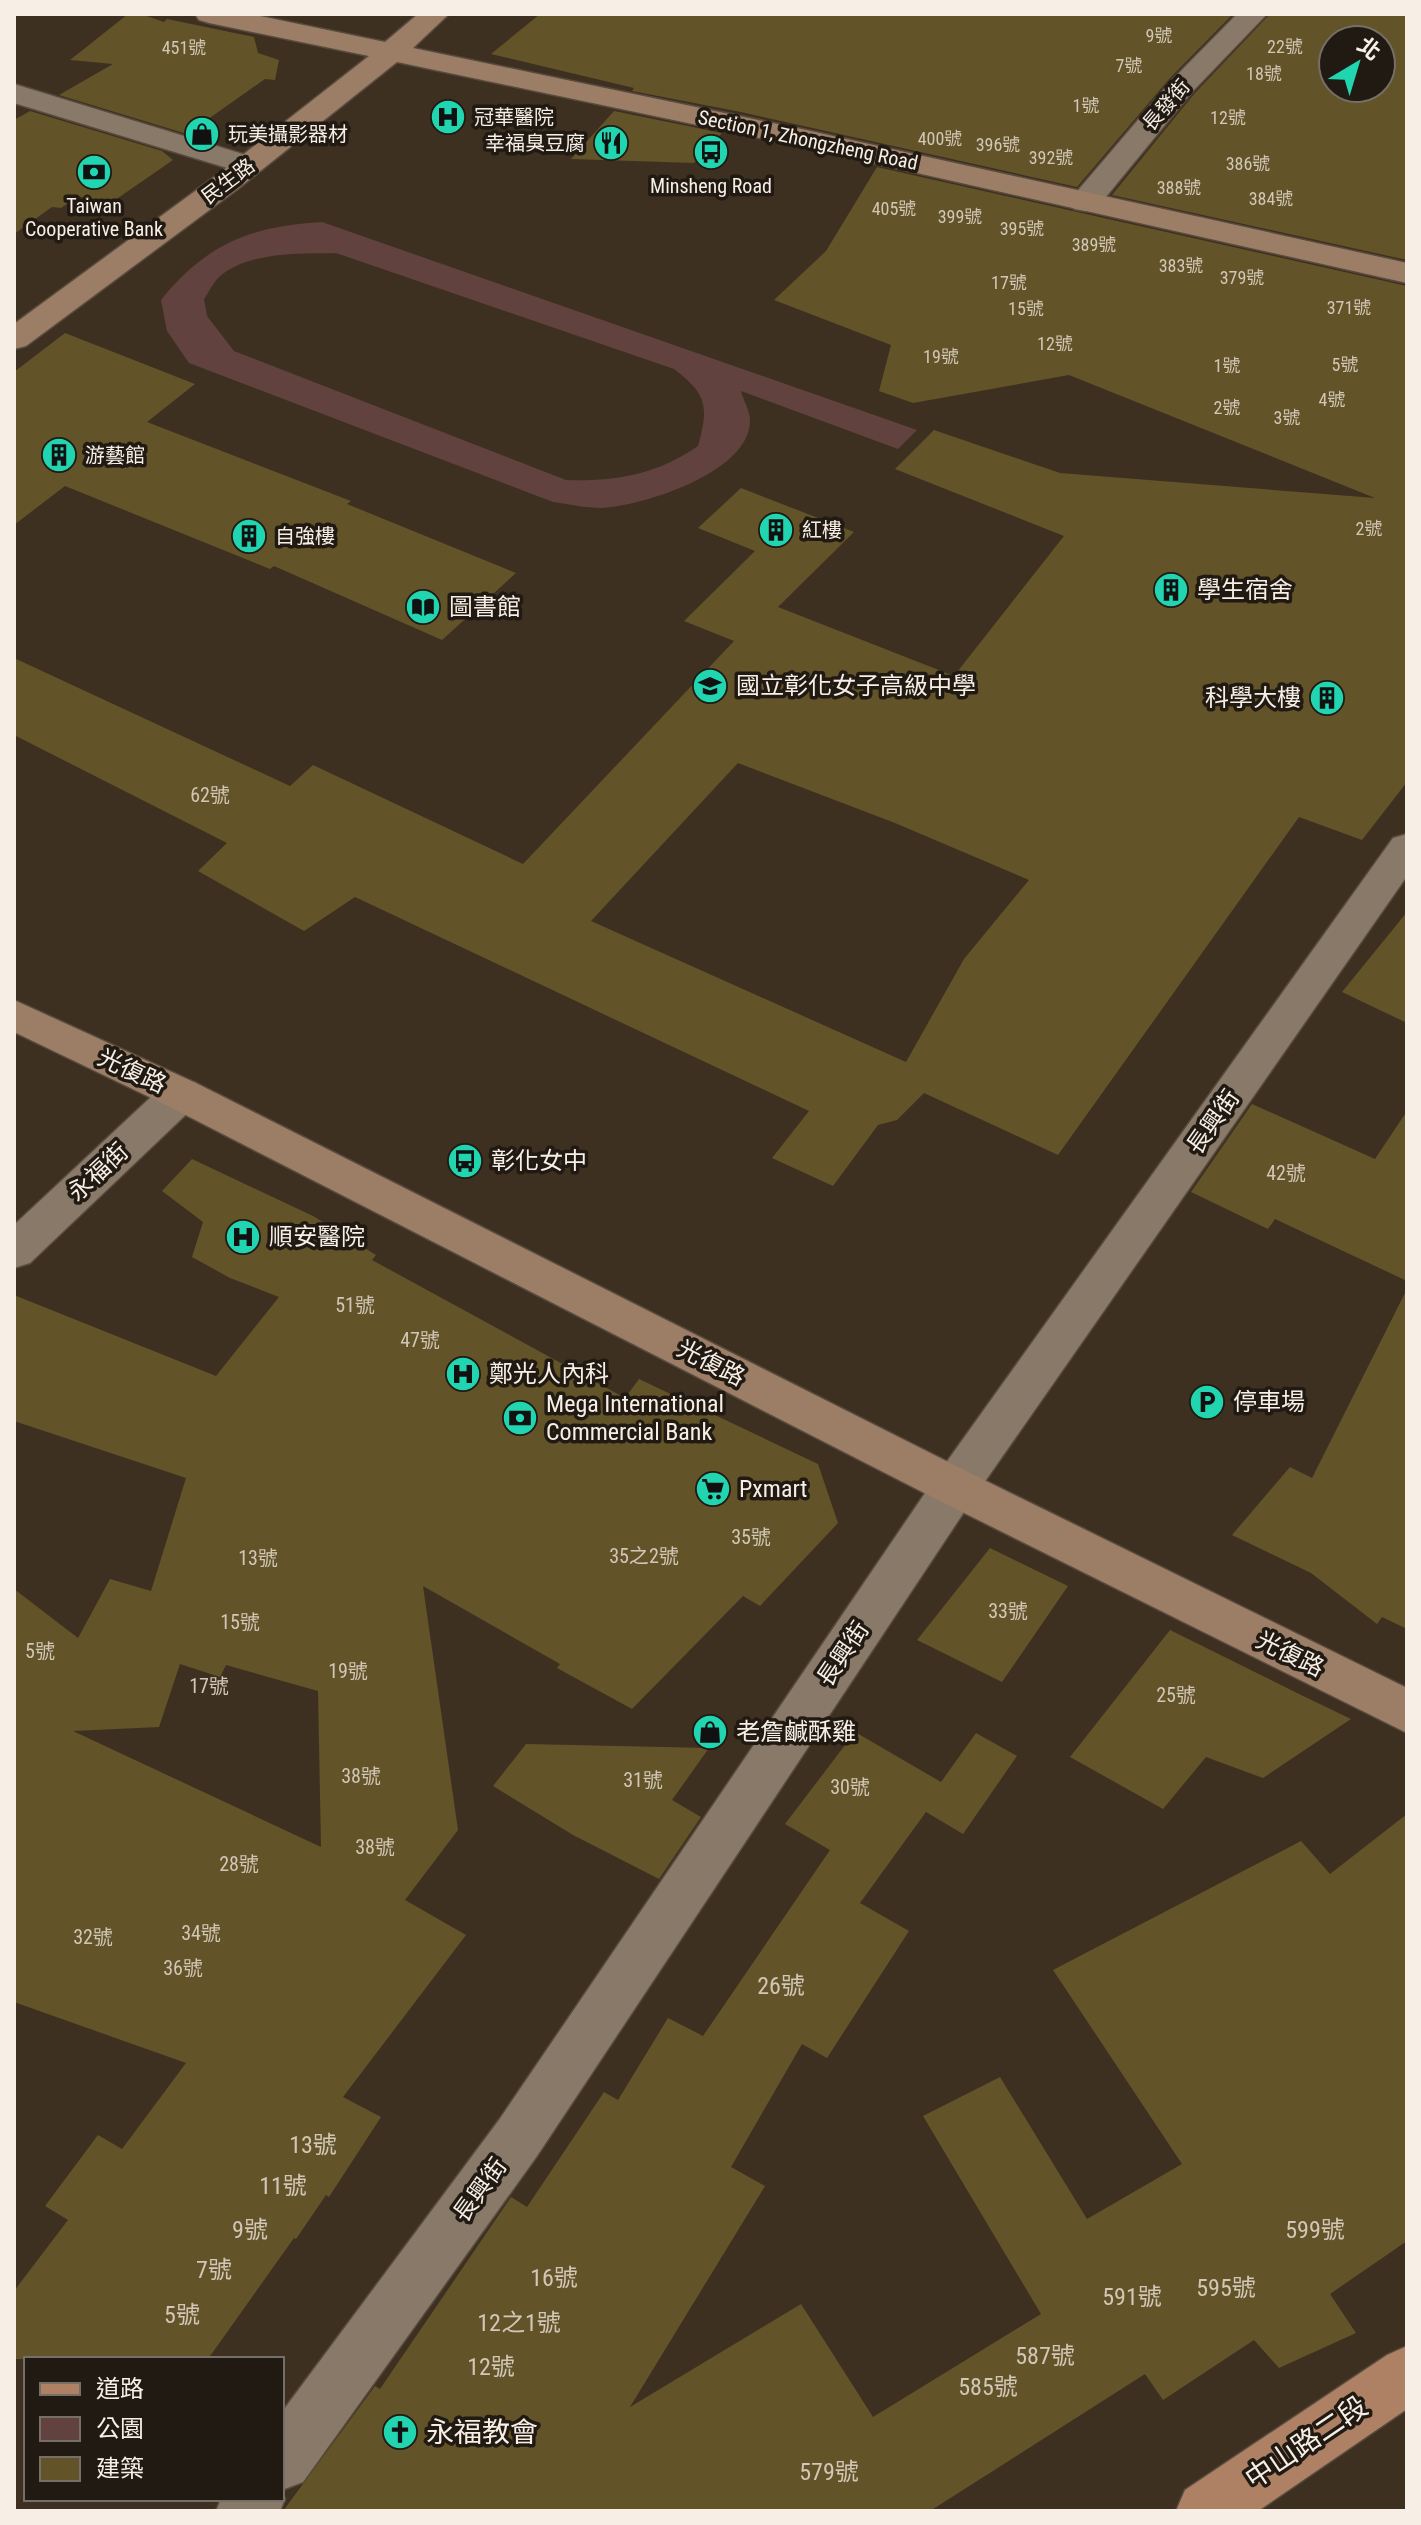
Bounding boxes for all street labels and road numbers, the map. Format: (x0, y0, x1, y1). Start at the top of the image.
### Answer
street label: 長發街 (1137, 74, 1195, 136)
street label: Section 1, Zhongzheng Road (696, 105, 920, 175)
street label: 民生路 (197, 153, 259, 209)
street label: 光復路 (93, 1043, 171, 1099)
street label: 長興街 (1181, 1084, 1245, 1160)
street label: 永福街 (62, 1137, 134, 1207)
street label: 光復路 (673, 1334, 749, 1392)
street label: 長興街 (811, 1616, 875, 1692)
street label: 光復路 (1252, 1626, 1328, 1682)
street label: 長興街 (448, 2153, 512, 2227)
street label: 中山路二段 (1239, 2390, 1374, 2495)

